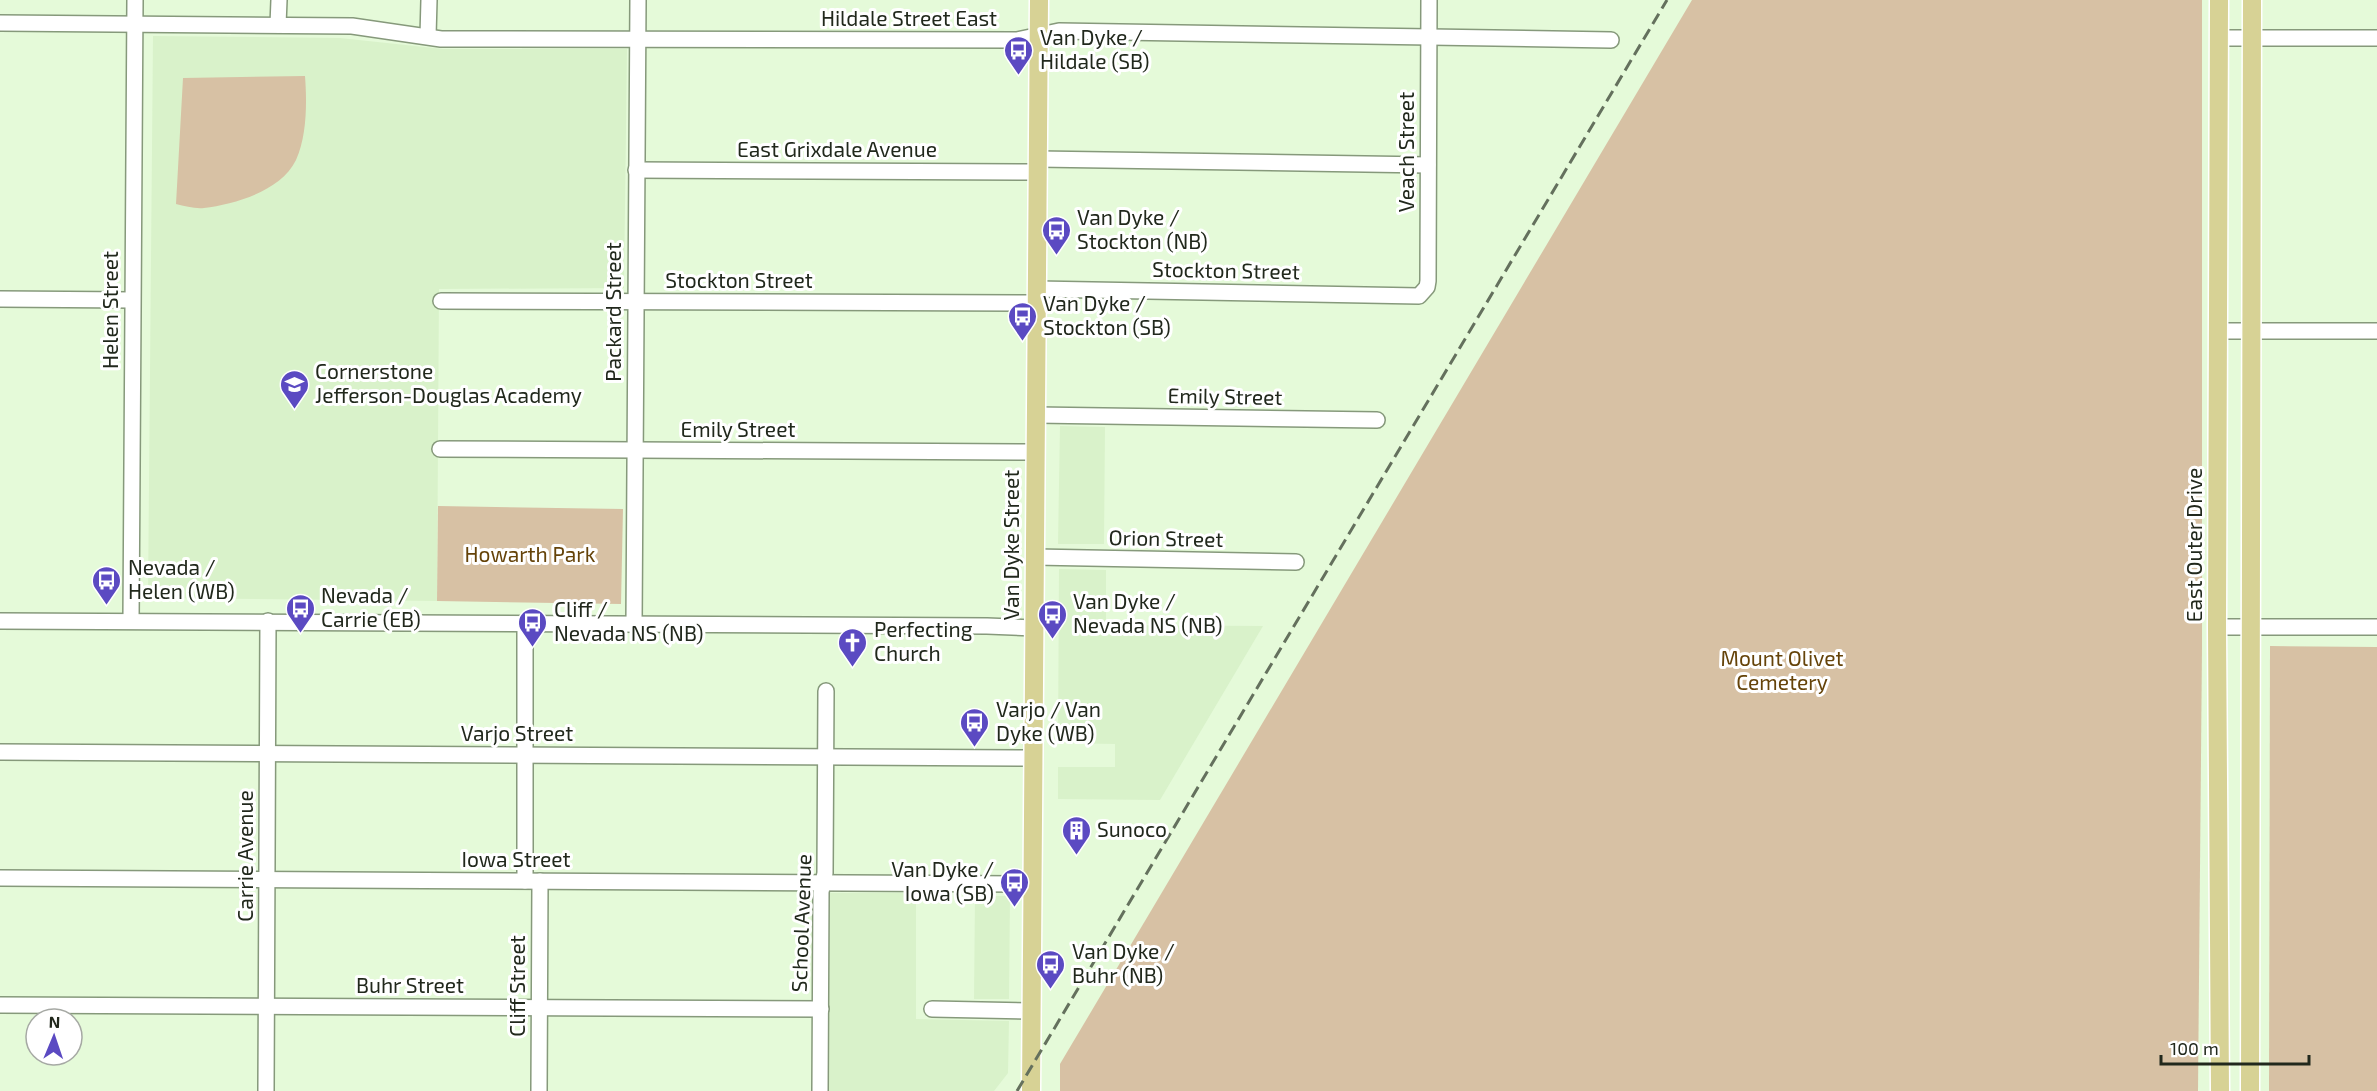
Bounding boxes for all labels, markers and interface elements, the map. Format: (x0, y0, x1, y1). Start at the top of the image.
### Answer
street label: Hildale Street East (821, 5, 997, 30)
place label: Van Dyke / Hildale (SB) (1040, 24, 1150, 73)
bus stop icon: Van Dyke / Hildale (SB) (1003, 34, 1035, 76)
street label: Veach Street (1393, 92, 1418, 212)
street label: East Grixdale Avenue (737, 136, 937, 161)
place label: Van Dyke / Stockton (NB) (1077, 204, 1208, 253)
bus stop icon: Van Dyke / Stockton (NB) (1040, 214, 1072, 256)
street label: Packard Street (600, 242, 625, 382)
street label: Helen Street (97, 251, 122, 369)
street label: Stockton Street (1152, 256, 1300, 283)
street label: Stockton Street (665, 267, 813, 292)
place label: Van Dyke / Stockton (SB) (1043, 290, 1171, 339)
bus stop icon: Van Dyke / Stockton (SB) (1006, 300, 1038, 342)
place label: Cornerstone Jefferson-Douglas Academy (315, 358, 582, 407)
school or university icon: Cornerstone Jefferson-Douglas Academy (278, 368, 310, 410)
street label: Emily Street (1167, 382, 1283, 409)
street label: Emily Street (681, 416, 795, 441)
street label: East Outer Drive (2181, 468, 2206, 622)
street label: Van Dyke Street (998, 470, 1023, 620)
street label: Orion Street (1108, 524, 1224, 551)
park label: Howarth Park (465, 541, 596, 566)
place label: Nevada / Helen (WB) (128, 554, 235, 603)
bus stop icon: Nevada / Helen (WB) (91, 564, 123, 606)
place label: Nevada / Carrie (EB) (321, 582, 421, 631)
place label: Van Dyke / Nevada NS (NB) (1073, 588, 1223, 637)
bus stop icon: Nevada / Carrie (EB) (284, 592, 316, 634)
place label: Cliff / Nevada NS (NB) (554, 596, 704, 645)
bus stop icon: Van Dyke / Nevada NS (NB) (1036, 598, 1068, 640)
bus stop icon: Cliff / Nevada NS (NB) (517, 606, 549, 648)
place label: Perfecting Church (874, 616, 973, 665)
church icon: Perfecting Church (837, 626, 869, 668)
park label: Mount Olivet Cemetery (1721, 645, 1843, 694)
place label: Varjo / Van Dyke (WB) (996, 696, 1101, 745)
bus stop icon: Varjo / Van Dyke (WB) (959, 706, 991, 748)
street label: Varjo Street (461, 720, 573, 746)
street label: Carrie Avenue (232, 790, 257, 922)
building icon: Sunoco (1060, 814, 1092, 856)
place label: Sunoco (1097, 816, 1167, 841)
street label: Iowa Street (461, 846, 571, 871)
street label: School Avenue (786, 853, 815, 993)
place label: Van Dyke / Iowa (SB) (891, 856, 994, 905)
bus stop icon: Van Dyke / Iowa (SB) (999, 866, 1031, 908)
street label: Cliff Street (504, 935, 529, 1037)
place label: Van Dyke / Buhr (NB) (1072, 938, 1175, 987)
bus stop icon: Van Dyke / Buhr (NB) (1035, 948, 1067, 990)
street label: Buhr Street (356, 972, 464, 997)
north arrow (24, 1007, 84, 1067)
text: N (48, 1012, 61, 1031)
scale bar (2161, 1028, 2310, 1066)
text: 100 m (2170, 1037, 2219, 1059)

